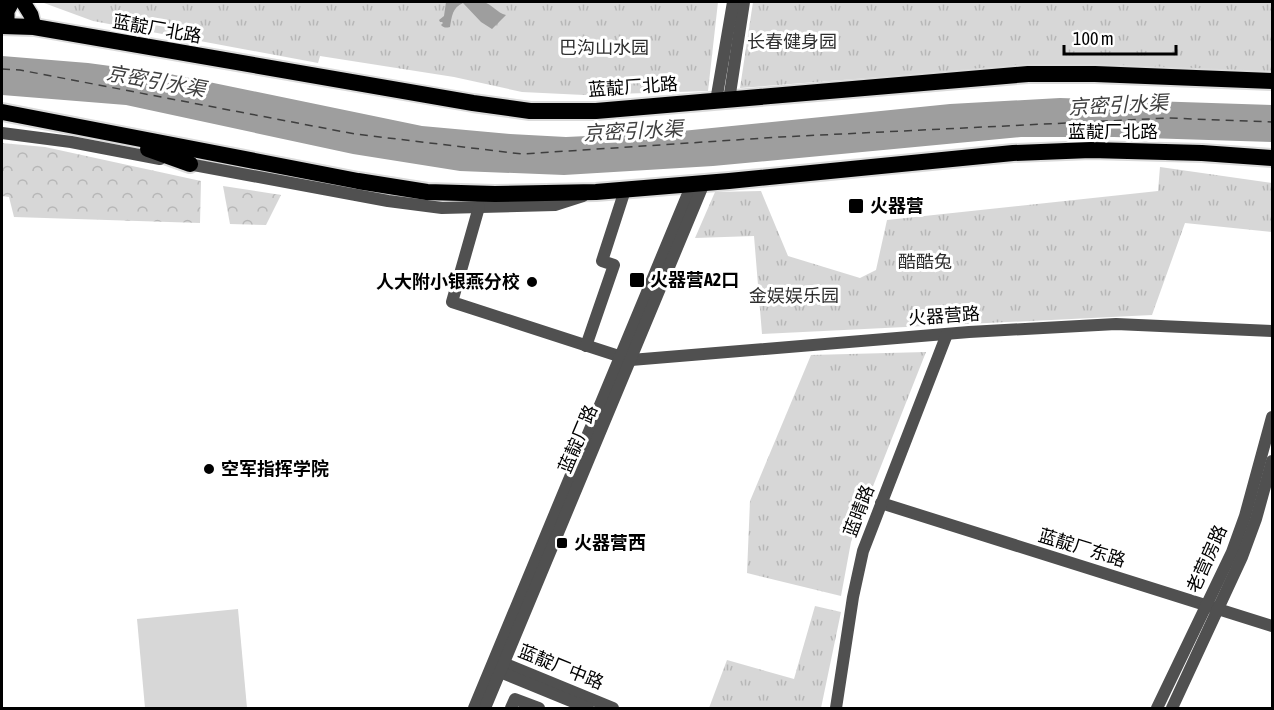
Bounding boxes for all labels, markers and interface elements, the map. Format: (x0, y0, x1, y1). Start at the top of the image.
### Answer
street label: 蓝靛厂北路 (111, 10, 203, 47)
scale bar (1064, 18, 1176, 56)
text: 100 m (1073, 28, 1114, 49)
park label: 长春健身园 (747, 31, 837, 52)
park label: 巴沟山水园 (559, 37, 649, 58)
water label: 京密引水渠 (105, 60, 210, 101)
street label: 蓝靛厂北路 (587, 73, 679, 100)
water label: 京密引水渠 (1067, 90, 1172, 119)
water label: 京密引水渠 (582, 116, 687, 145)
street label: 蓝靛厂北路 (1068, 121, 1158, 142)
place label: 火器营 (870, 195, 924, 216)
marker: 火器营 (847, 197, 865, 215)
park label: 酷酷兔 (898, 251, 952, 272)
place label: 火器营A2口 (650, 269, 739, 290)
place label: 人大附小银燕分校 (376, 271, 520, 292)
marker: 火器营A2口 (628, 271, 646, 289)
marker: 人大附小银燕分校 (525, 275, 539, 289)
park label: 金娱娱乐园 (749, 285, 839, 306)
street label: 火器营路 (907, 303, 981, 328)
street label: 蓝靛厂路 (554, 402, 601, 476)
place label: 空军指挥学院 (221, 458, 329, 479)
marker: 空军指挥学院 (202, 462, 216, 476)
street label: 蓝晴路 (839, 482, 878, 540)
street label: 老营房路 (1182, 522, 1231, 596)
street label: 蓝靛厂东路 (1036, 524, 1128, 571)
place label: 火器营西 (574, 532, 646, 553)
marker: 火器营西 (555, 536, 569, 550)
street label: 蓝靛厂中路 (516, 640, 607, 693)

